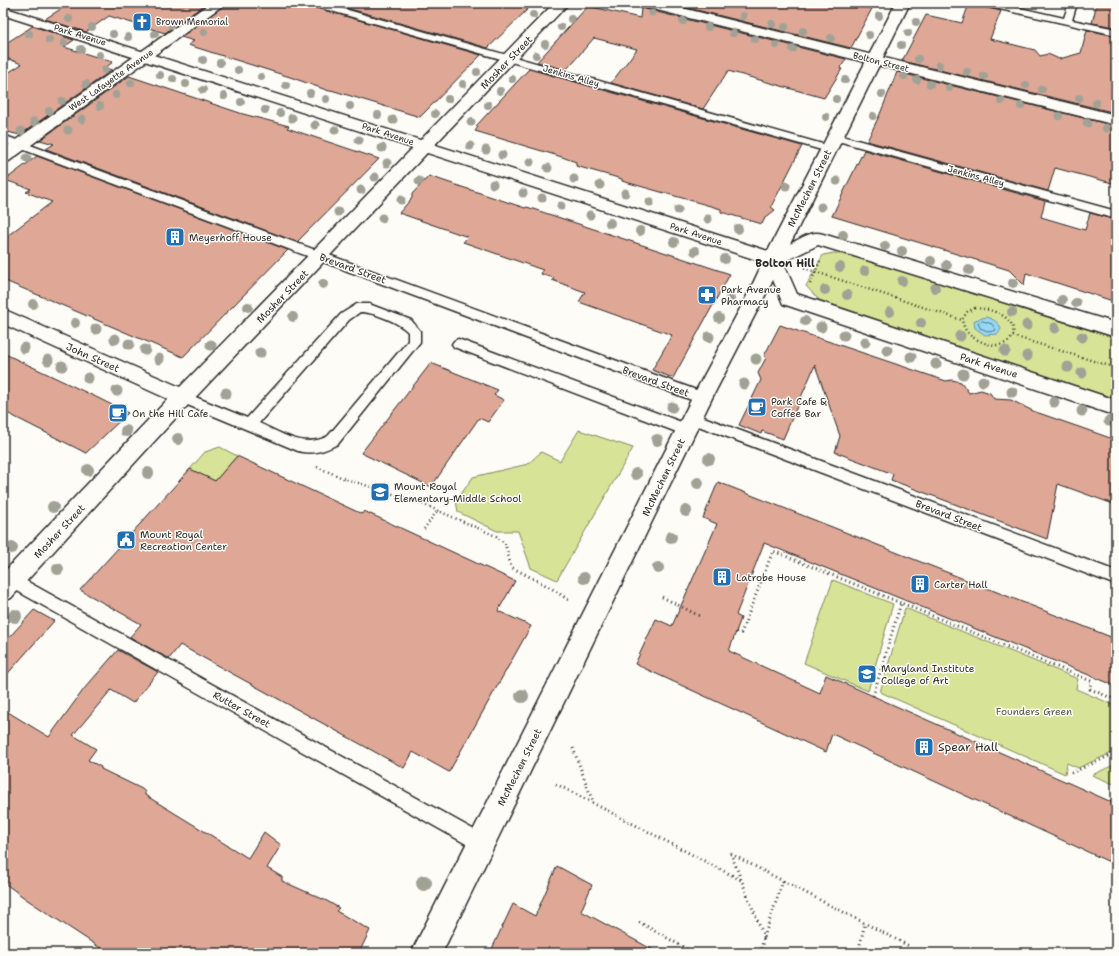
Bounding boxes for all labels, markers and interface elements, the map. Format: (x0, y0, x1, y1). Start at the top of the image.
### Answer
church icon: Brown Memorial (131, 11, 153, 33)
place label: Brown Memorial (156, 16, 228, 28)
street label: Park Avenue (52, 21, 108, 49)
street label: Mosher Street (478, 33, 535, 92)
street label: West Lafayette Avenue (66, 46, 156, 114)
street label: Bolton Street (852, 49, 910, 75)
street label: Jenkins Alley (541, 62, 601, 90)
street label: Park Avenue (360, 120, 416, 148)
street label: McMechen Street (784, 147, 835, 229)
street label: Jenkins Alley (946, 163, 1006, 189)
street label: Park Avenue (668, 220, 724, 248)
building icon: Meyerhoff House (164, 226, 186, 248)
place label: Meyerhoff House (189, 231, 272, 244)
street label: Brevard Street (318, 250, 388, 287)
district label: Bolton Hill (755, 256, 815, 271)
street label: Mosher Street (254, 267, 311, 326)
place label: Park Avenue Pharmacy (721, 283, 781, 308)
pharmacy icon: Park Avenue Pharmacy (696, 284, 718, 306)
street label: John Street (64, 340, 121, 375)
street label: Park Avenue (958, 350, 1020, 381)
street label: Brevard Street (621, 363, 691, 400)
place label: Park Cafe & Coffee Bar (771, 395, 827, 420)
cafe icon: Park Cafe & Coffee Bar (746, 396, 768, 418)
cafe icon: On the Hill Cafe (107, 402, 129, 424)
place label: On the Hill Cafe (132, 407, 209, 420)
street label: McMechen Street (639, 436, 688, 518)
place label: Mount Royal Elementary-Middle School (394, 480, 521, 505)
school or university icon: Mount Royal Elementary-Middle School (369, 481, 391, 503)
street label: Brevard Street (914, 497, 984, 534)
street label: Mosher Street (31, 502, 88, 561)
place label: Mount Royal Recreation Center (140, 528, 227, 553)
public building icon: Mount Royal Recreation Center (115, 529, 137, 551)
building icon: Latrobe House (711, 566, 733, 588)
place label: Latrobe House (736, 571, 807, 584)
building icon: Carter Hall (909, 573, 931, 595)
place label: Carter Hall (934, 578, 988, 591)
place label: Maryland Institute College of Art (881, 662, 975, 687)
school or university icon: Maryland Institute College of Art (856, 663, 878, 685)
street label: Rutter Street (211, 688, 273, 731)
park label: Founders Green (996, 705, 1072, 718)
street label: McMechen Street (494, 726, 545, 808)
building icon: Spear Hall (913, 736, 935, 758)
place label: Spear Hall (938, 739, 999, 755)

